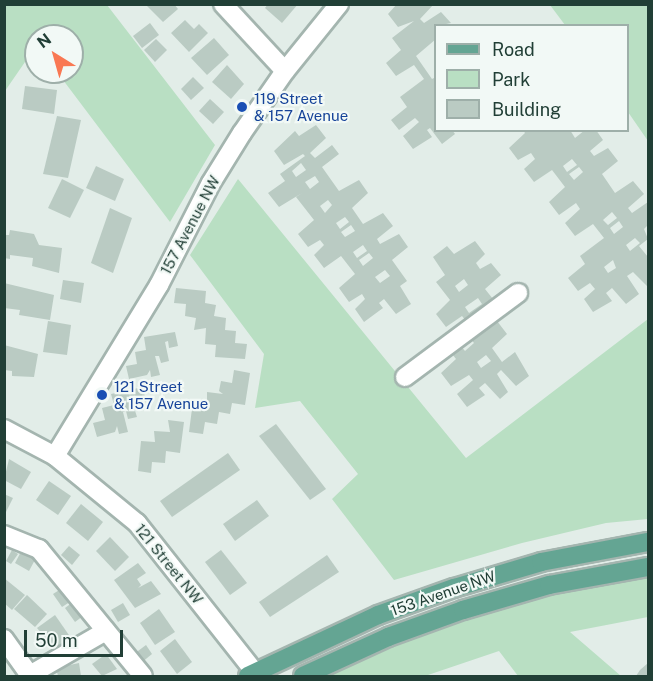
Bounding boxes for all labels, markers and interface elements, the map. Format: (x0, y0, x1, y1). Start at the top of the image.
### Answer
north arrow (24, 24, 84, 84)
legend (434, 24, 629, 132)
text: N (33, 29, 55, 52)
text: Road (492, 39, 535, 60)
text: Park (492, 69, 530, 90)
place label: 119 Street & 157 Avenue (254, 89, 348, 124)
text: Building (492, 99, 561, 120)
marker: 119 Street & 157 Avenue (235, 100, 249, 114)
street label: 157 Avenue NW (156, 173, 224, 277)
place label: 121 Street & 157 Avenue (114, 377, 208, 412)
marker: 121 Street & 157 Avenue (95, 388, 109, 402)
street label: 121 Street NW (131, 520, 207, 608)
street label: 153 Avenue NW (388, 567, 498, 619)
scale bar (27, 618, 126, 656)
text: 50 m (35, 630, 78, 651)

